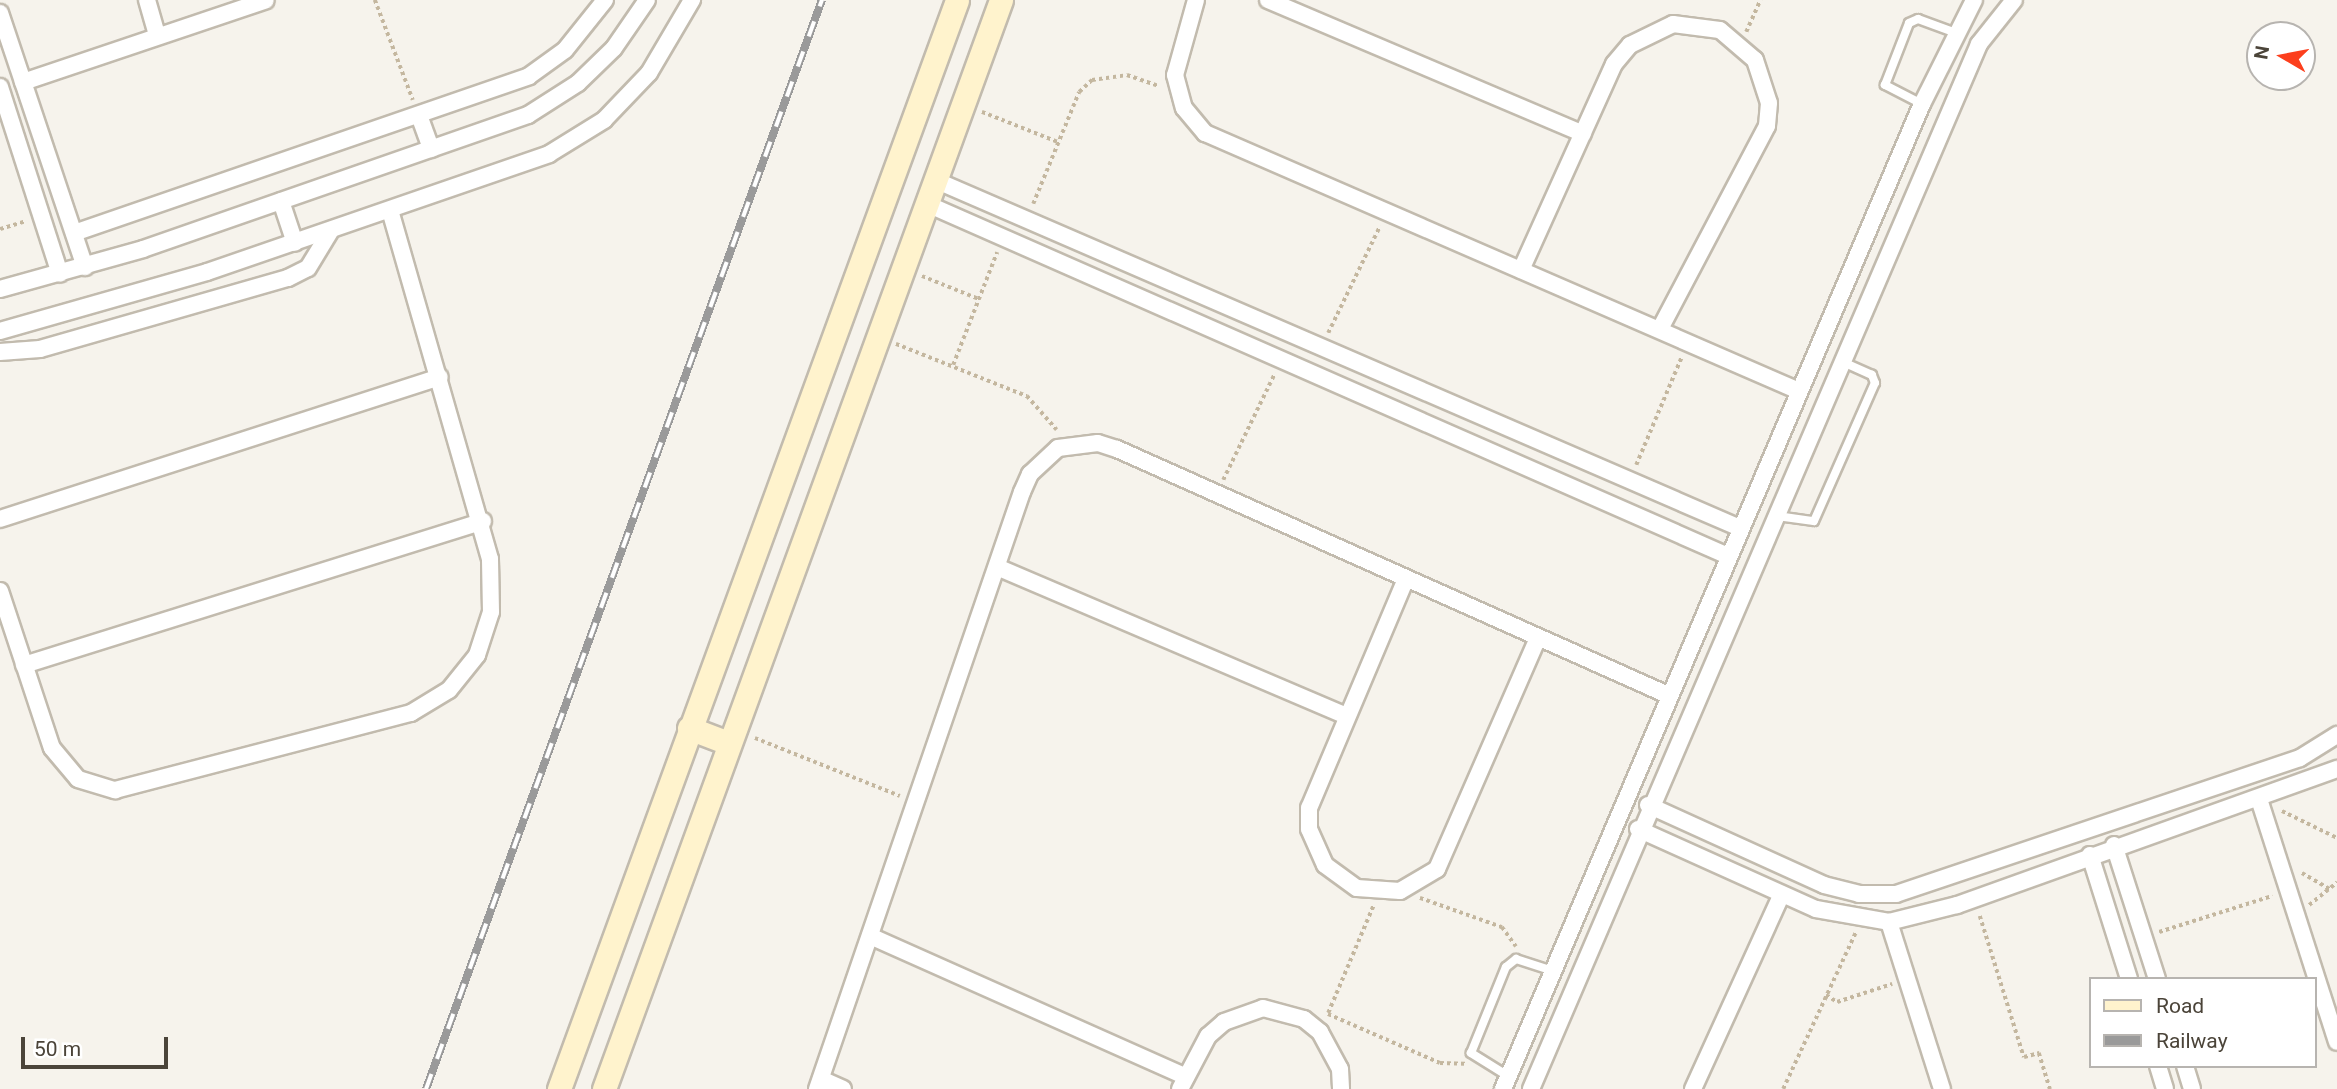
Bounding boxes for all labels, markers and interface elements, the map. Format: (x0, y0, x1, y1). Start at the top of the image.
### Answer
north arrow (2246, 21, 2316, 91)
text: N (2249, 44, 2274, 61)
legend (2088, 977, 2316, 1068)
text: Road (2156, 994, 2204, 1018)
scale bar (24, 1023, 172, 1066)
text: Railway (2156, 1029, 2228, 1053)
text: 50 m (34, 1037, 81, 1061)

